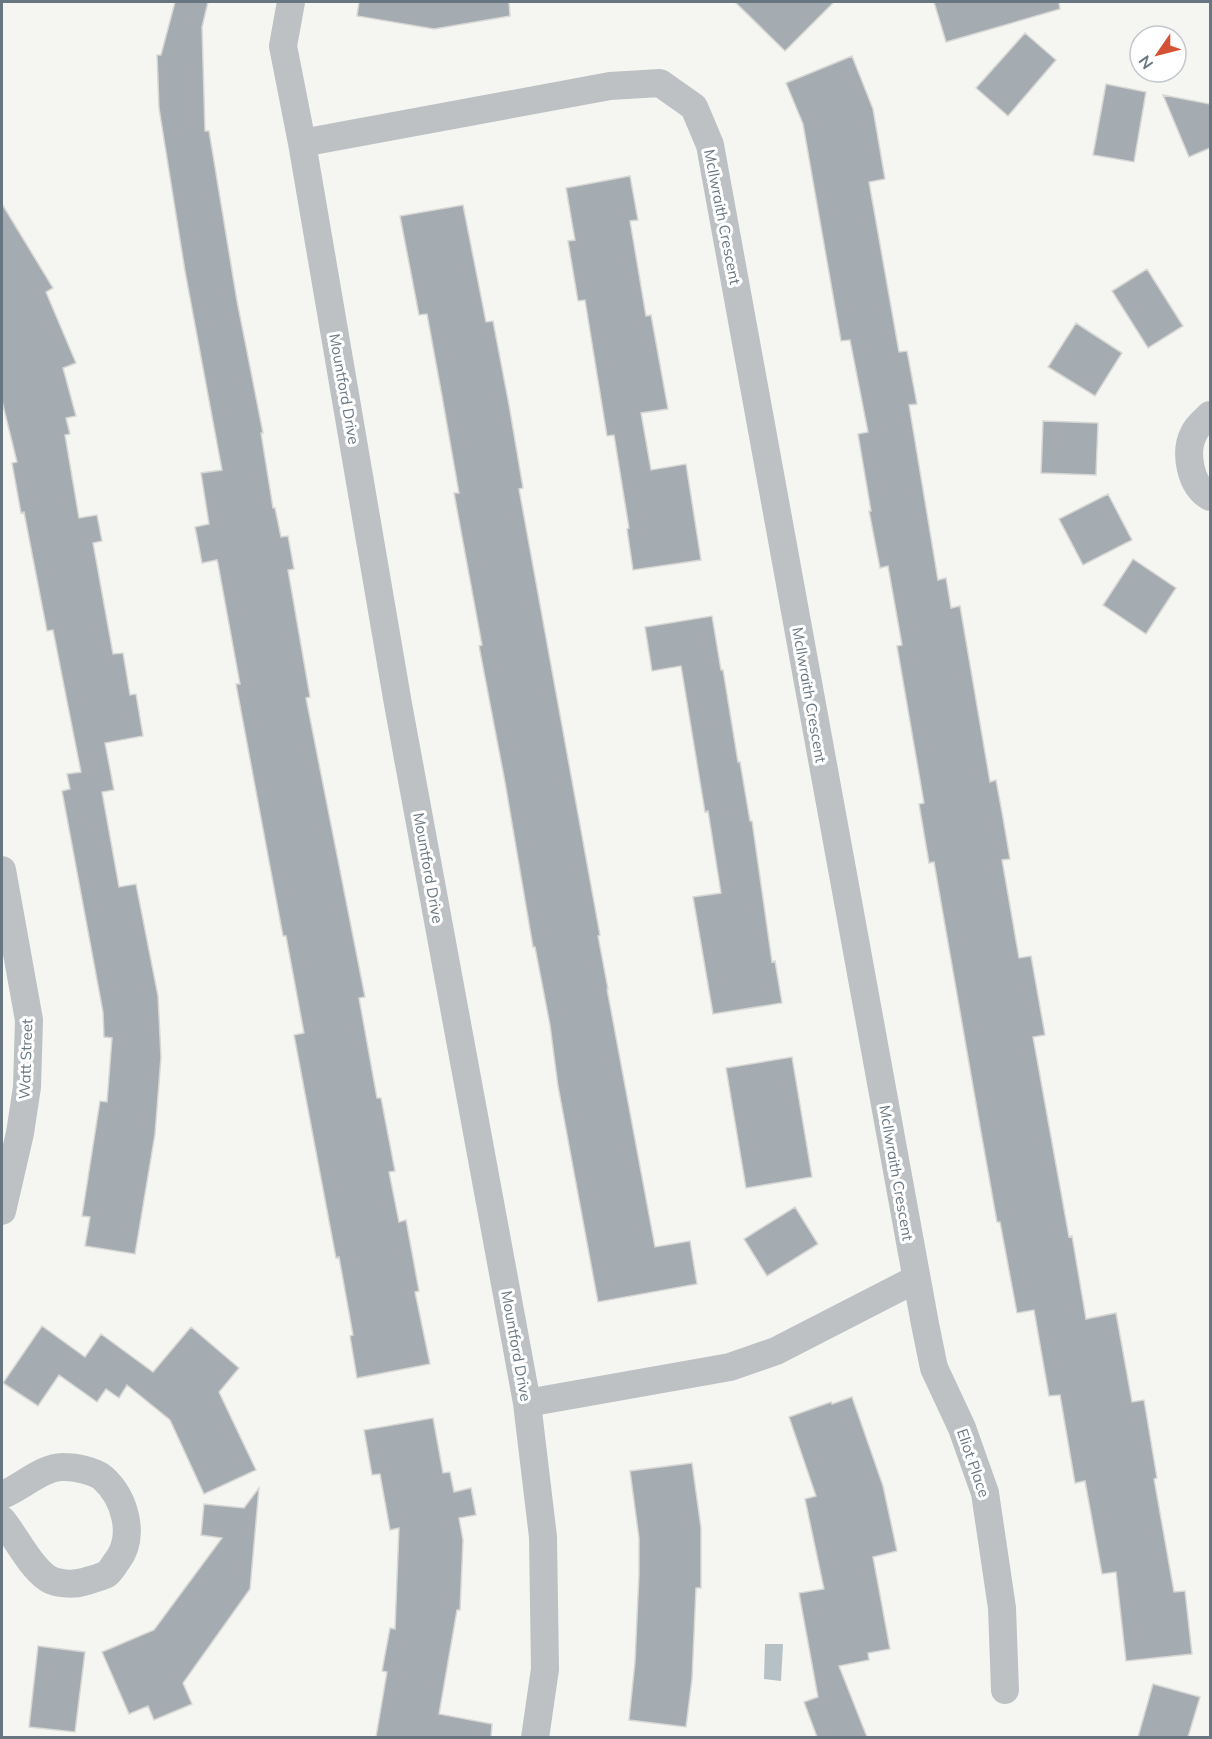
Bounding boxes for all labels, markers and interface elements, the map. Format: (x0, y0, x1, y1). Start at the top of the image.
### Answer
north arrow (1128, 24, 1188, 84)
text: N (1134, 52, 1157, 73)
street label: McIlwraith Crescent (700, 148, 745, 286)
street label: Mountford Drive (325, 332, 364, 446)
street label: McIlwraith Crescent (788, 626, 831, 764)
street label: Mountford Drive (409, 811, 448, 925)
street label: Watt Street (15, 1018, 36, 1100)
street label: McIlwraith Crescent (875, 1104, 918, 1242)
street label: Mountford Drive (497, 1289, 536, 1403)
street label: Eliot Place (953, 1426, 994, 1500)

